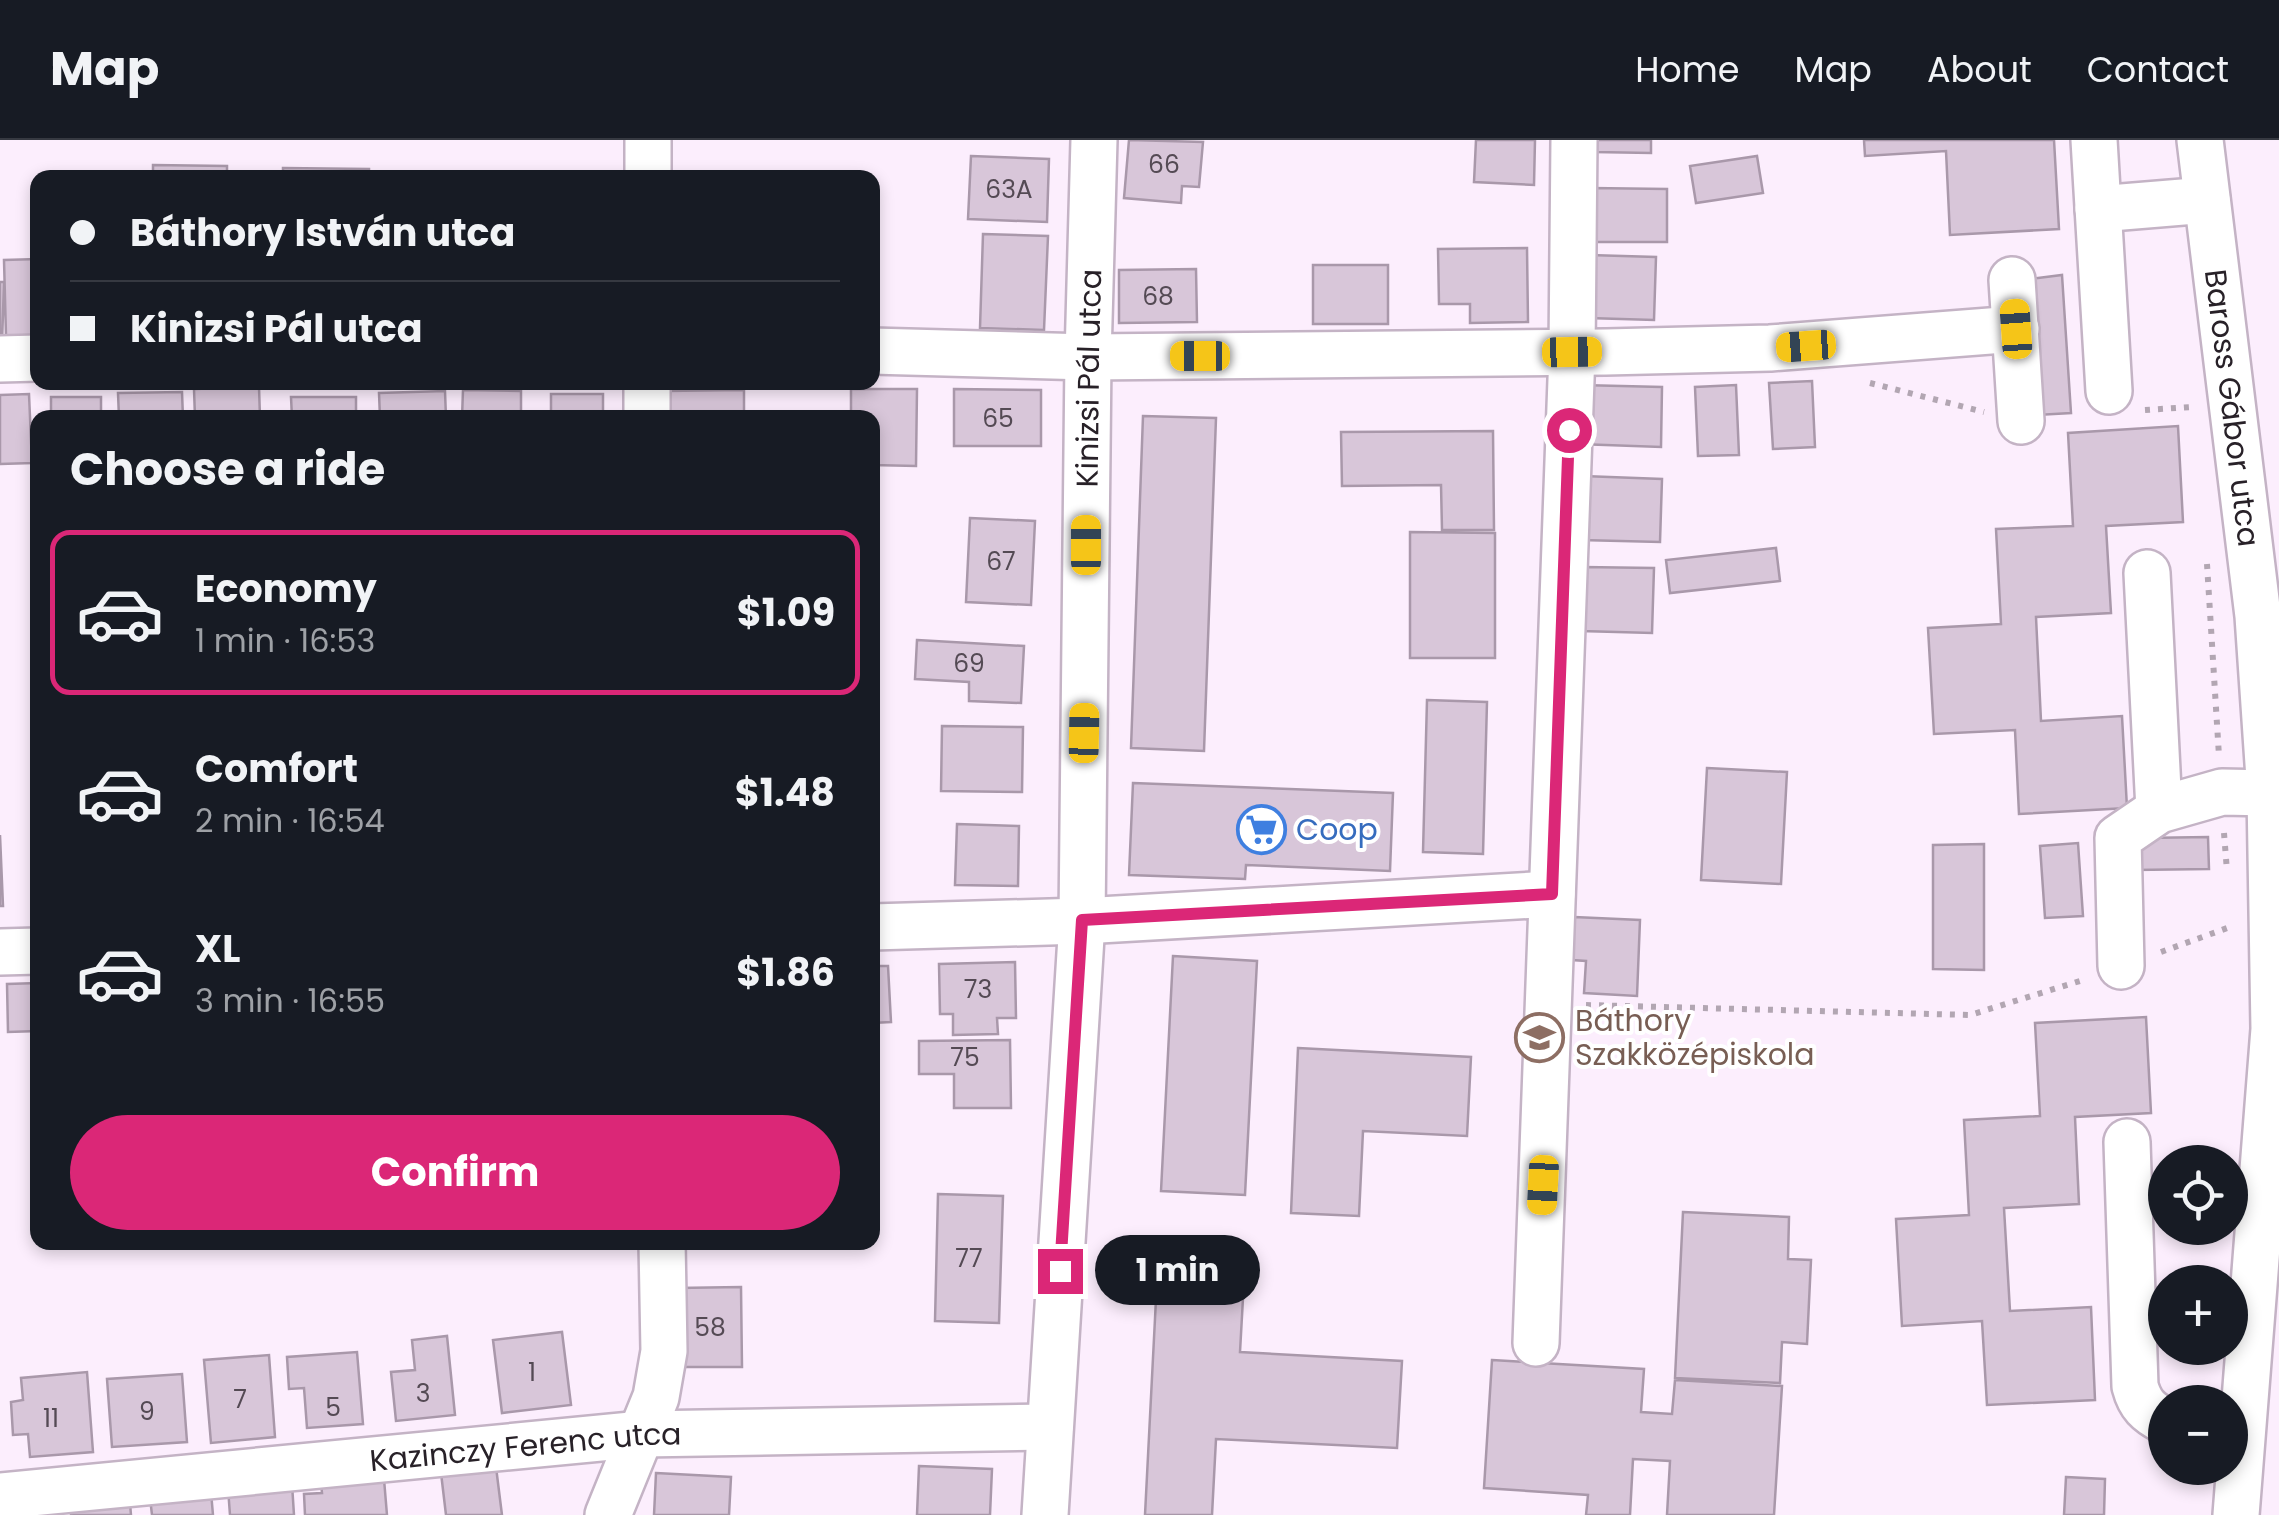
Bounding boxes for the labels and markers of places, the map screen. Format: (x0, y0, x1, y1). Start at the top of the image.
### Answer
supermarket icon: Coop (1235, 803, 1287, 855)
place label: Coop (1296, 808, 1378, 851)
place label: Báthory Szakközépiskola (1575, 999, 1815, 1076)
school or university icon: Báthory Szakközépiskola (1514, 1011, 1566, 1063)

